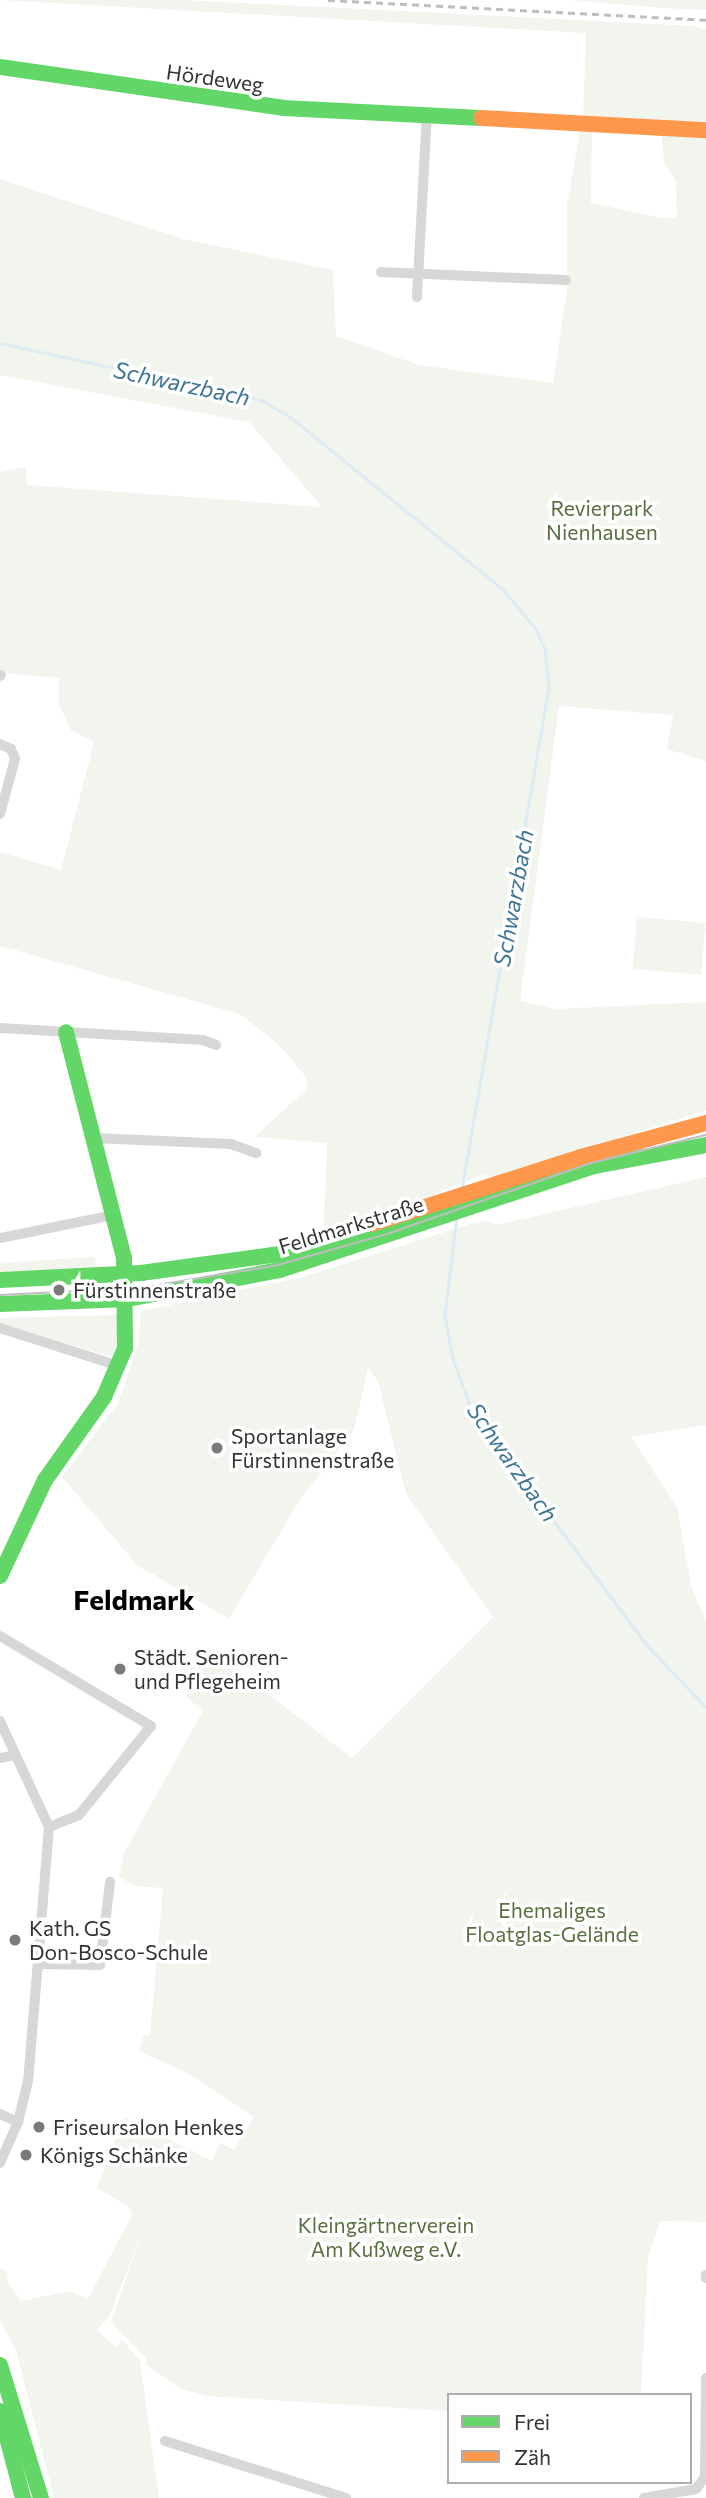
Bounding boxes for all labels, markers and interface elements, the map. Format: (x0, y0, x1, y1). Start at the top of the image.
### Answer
street label: Hördeweg (165, 59, 265, 97)
water label: Schwarzbach (111, 355, 253, 411)
park label: Revierpark Nienhausen (546, 495, 658, 545)
water label: Schwarzbach (487, 827, 539, 969)
street label: Feldmarkstraße (275, 1191, 427, 1259)
place label: Fürstinnenstraße (73, 1277, 236, 1303)
marker: Fürstinnenstraße (51, 1282, 67, 1298)
water label: Schwarzbach (462, 1397, 564, 1527)
place label: Sportanlage Fürstinnenstraße (231, 1423, 394, 1473)
marker: Sportanlage Fürstinnenstraße (209, 1440, 225, 1456)
district label: Feldmark (73, 1582, 195, 1616)
place label: Städt. Senioren- und Pflegeheim (134, 1644, 289, 1694)
marker: Städt. Senioren- und Pflegeheim (112, 1661, 128, 1677)
park label: Ehemaliges Floatglas-Gelände (465, 1897, 639, 1947)
place label: Kath. GS Don-Bosco-Schule (29, 1915, 208, 1965)
marker: Kath. GS Don-Bosco-Schule (7, 1932, 23, 1948)
place label: Friseursalon Henkes (53, 2114, 244, 2140)
marker: Friseursalon Henkes (31, 2119, 47, 2135)
place label: Königs Schänke (40, 2142, 188, 2168)
marker: Königs Schänke (18, 2147, 34, 2163)
park label: Kleingärtnerverein Am Kußweg e.V. (298, 2212, 474, 2262)
legend (447, 2393, 692, 2484)
text: Frei (514, 2409, 550, 2434)
text: Zäh (514, 2444, 551, 2469)

